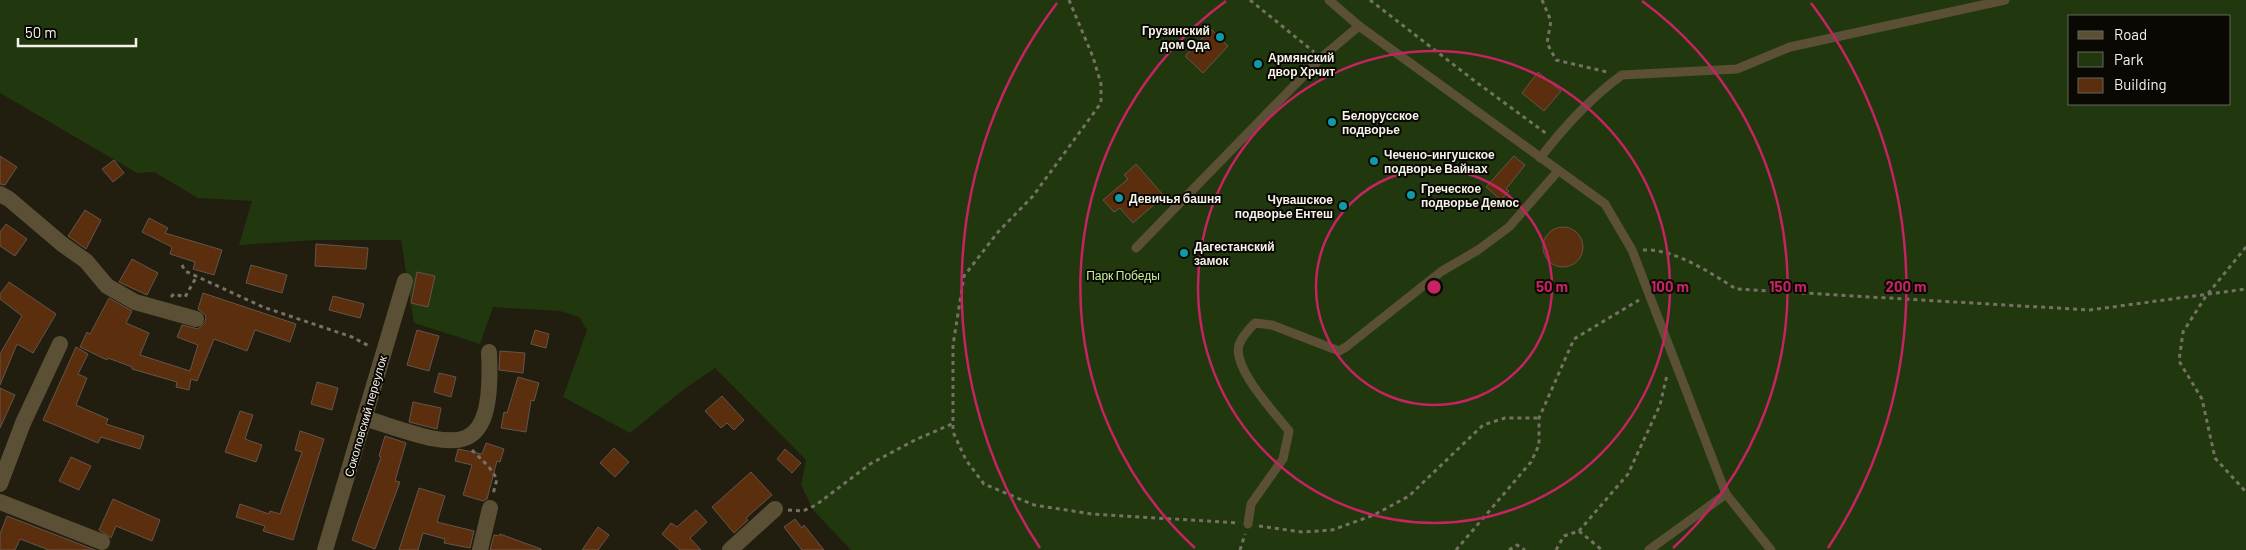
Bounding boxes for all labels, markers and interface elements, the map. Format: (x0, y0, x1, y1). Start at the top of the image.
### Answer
scale bar (18, 15, 135, 47)
legend (2068, 15, 2231, 105)
text: 50 m (25, 23, 57, 41)
place label: Грузинский дом Ода (1142, 23, 1210, 52)
text: Road (2114, 25, 2147, 43)
marker: Грузинский дом Ода (1214, 31, 1226, 43)
place label: Армянский двор Хрчит (1268, 50, 1335, 79)
text: Park (2114, 50, 2144, 68)
marker: Армянский двор Хрчит (1252, 58, 1264, 70)
text: Building (2114, 75, 2167, 93)
place label: Белорусское подворье (1342, 108, 1419, 137)
marker: Белорусское подворье (1326, 116, 1338, 128)
place label: Чечено-ингушское подворье Вайнах (1384, 147, 1495, 176)
marker: Чечено-ингушское подворье Вайнах (1368, 155, 1380, 167)
place label: Греческое подворье Демос (1421, 181, 1519, 210)
marker: Греческое подворье Демос (1405, 189, 1417, 201)
place label: Девичья башня (1129, 191, 1221, 206)
marker: Девичья башня (1113, 192, 1125, 204)
place label: Чувашское подворье Ентеш (1235, 192, 1333, 221)
marker: Чувашское подворье Ентеш (1337, 200, 1349, 212)
place label: Дагестанский замок (1194, 239, 1275, 267)
marker: Дагестанский замок (1178, 247, 1190, 259)
park label: Парк Победы (1086, 268, 1160, 283)
text: 50 m (1536, 277, 1568, 295)
text: 100 m (1651, 277, 1689, 295)
text: 150 m (1769, 277, 1807, 295)
text: 200 m (1885, 277, 1927, 295)
centre of rings (1425, 278, 1443, 296)
street label: Соколовский переулок (341, 353, 390, 478)

